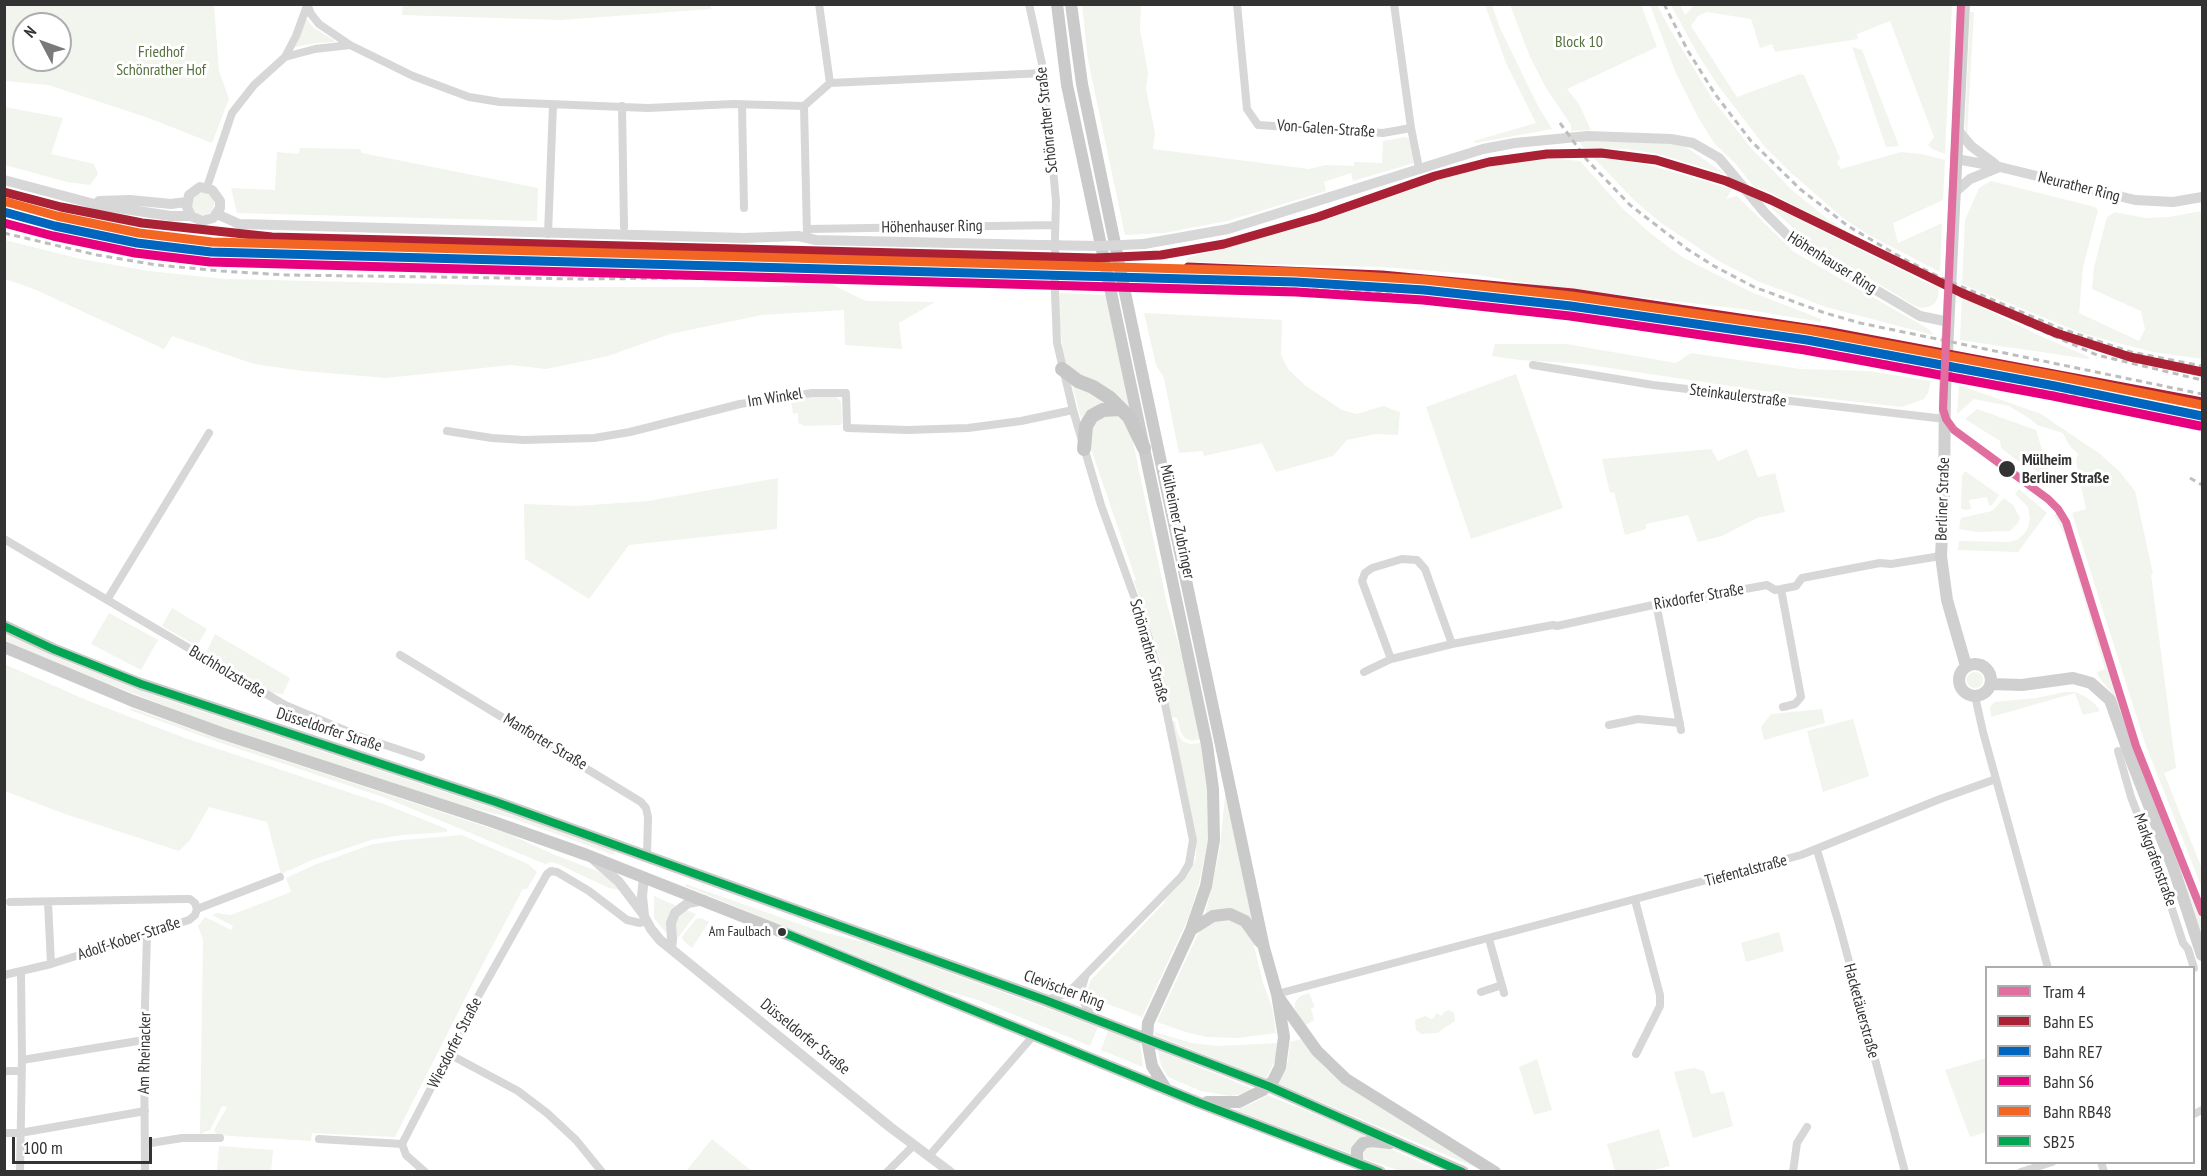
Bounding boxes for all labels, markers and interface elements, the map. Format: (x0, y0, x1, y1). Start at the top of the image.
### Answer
north arrow (12, 12, 72, 72)
text: N (20, 22, 40, 41)
park label: Block 10 (1555, 32, 1603, 52)
park label: Friedhof Schönrather Hof (116, 42, 206, 80)
street label: Schönrather Straße (1032, 66, 1062, 174)
street label: Von-Galen-Straße (1276, 116, 1376, 142)
street label: Neurather Ring (2036, 168, 2122, 206)
street label: Höhenhauser Ring (881, 217, 983, 237)
street label: Höhenhauser Ring (1784, 228, 1880, 298)
street label: Steinkaulerstraße (1688, 381, 1788, 411)
street label: Im Winkel (746, 384, 804, 412)
place label: Mülheim Berliner Straße (2022, 450, 2109, 488)
street label: Berliner Straße (1932, 457, 1954, 541)
marker: Mülheim Berliner Straße (1997, 459, 2017, 479)
street label: Mülheimer Zubringer (1156, 463, 1198, 581)
street label: Rixdorfer Straße (1653, 580, 1745, 614)
street label: Schönrather Straße (1125, 597, 1173, 705)
street label: Buchholzstraße (185, 642, 269, 702)
street label: Düsseldorfer Straße (274, 704, 384, 756)
street label: Manforter Straße (500, 709, 590, 775)
street label: Markgrafenstraße (2129, 811, 2181, 909)
street label: Tiefentalstraße (1703, 851, 1789, 891)
street label: Adolf-Kober-Straße (75, 913, 183, 965)
place label: Am Faulbach (709, 924, 771, 940)
marker: Am Faulbach (776, 926, 788, 938)
street label: Hacketäuerstraße (1839, 962, 1883, 1060)
street label: Clevischer Ring (1021, 966, 1107, 1014)
legend (1985, 966, 2195, 1164)
text: Tram 4 (2043, 980, 2085, 1003)
street label: Wiesdorfer Straße (424, 994, 486, 1092)
street label: Düsseldorfer Straße (756, 995, 854, 1079)
text: Bahn ES (2043, 1010, 2094, 1033)
street label: Am Rheinacker (135, 1012, 155, 1094)
text: Bahn RE7 (2043, 1040, 2103, 1063)
text: Bahn S6 (2043, 1070, 2094, 1093)
text: Bahn RB48 (2043, 1100, 2112, 1123)
scale bar (15, 1125, 154, 1163)
text: SB25 (2043, 1130, 2075, 1153)
text: 100 m (23, 1136, 63, 1159)

